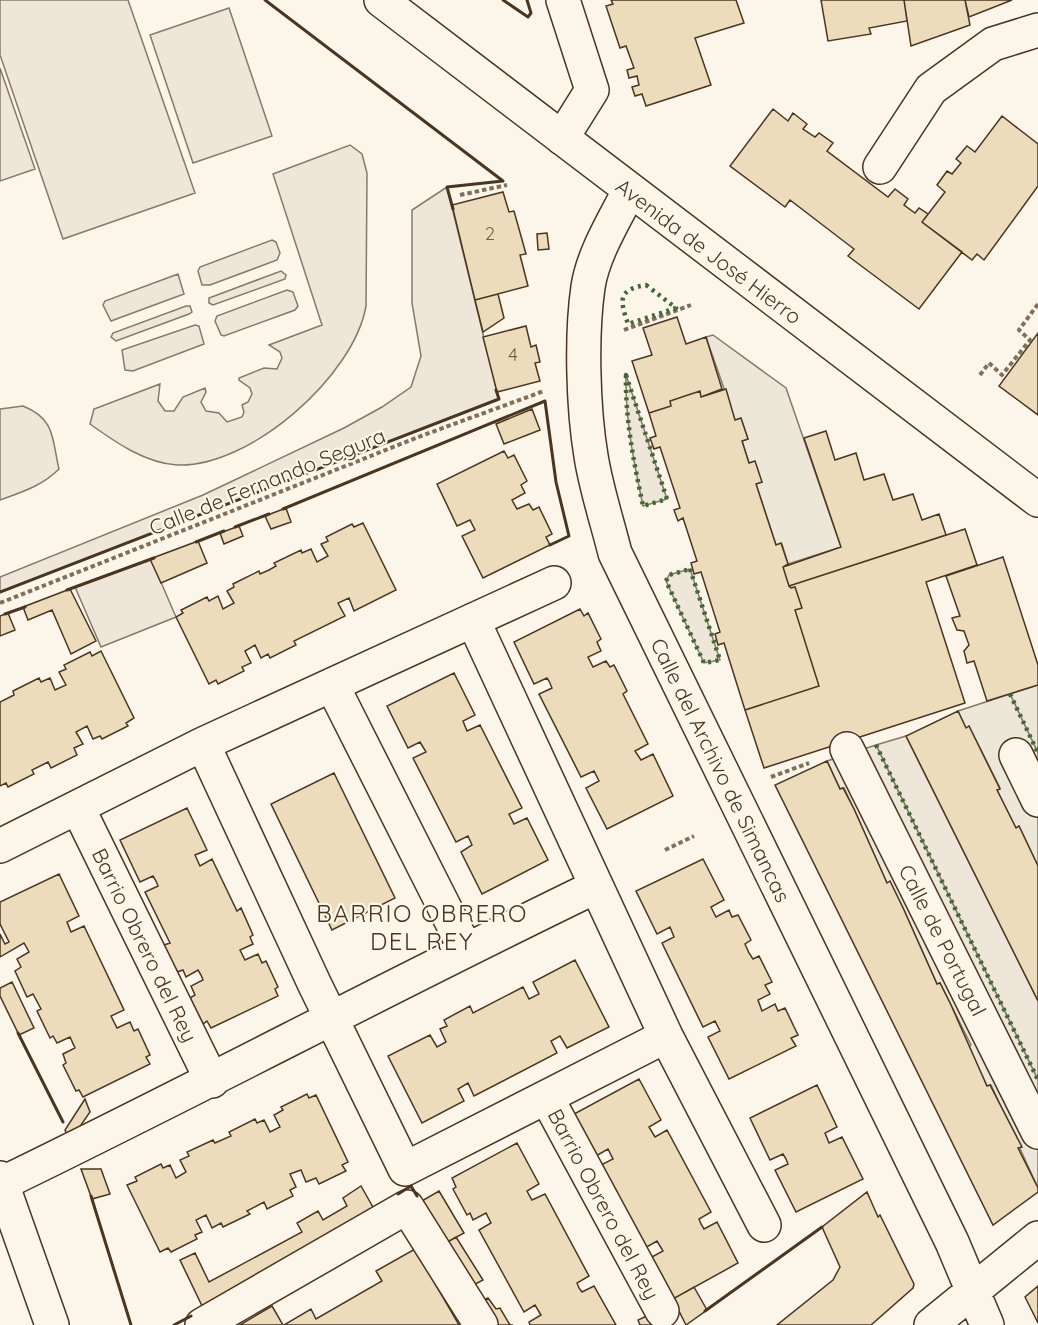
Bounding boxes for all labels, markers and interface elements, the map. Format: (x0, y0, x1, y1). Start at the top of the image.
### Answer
street label: Avenida de José Hierro (611, 173, 807, 329)
house number: 2 (485, 222, 495, 245)
house number: 4 (508, 343, 518, 366)
street label: Calle de Fernando Segura (145, 422, 389, 540)
street label: Calle del Archivo de Simancas (646, 634, 796, 906)
street label: Barrio Obrero del Rey (87, 844, 203, 1046)
street label: Calle de Portugal (894, 860, 992, 1020)
district label: BARRIO OBRERO DEL REY (316, 898, 528, 956)
street label: Barrio Obrero del Rey (543, 1104, 665, 1304)

